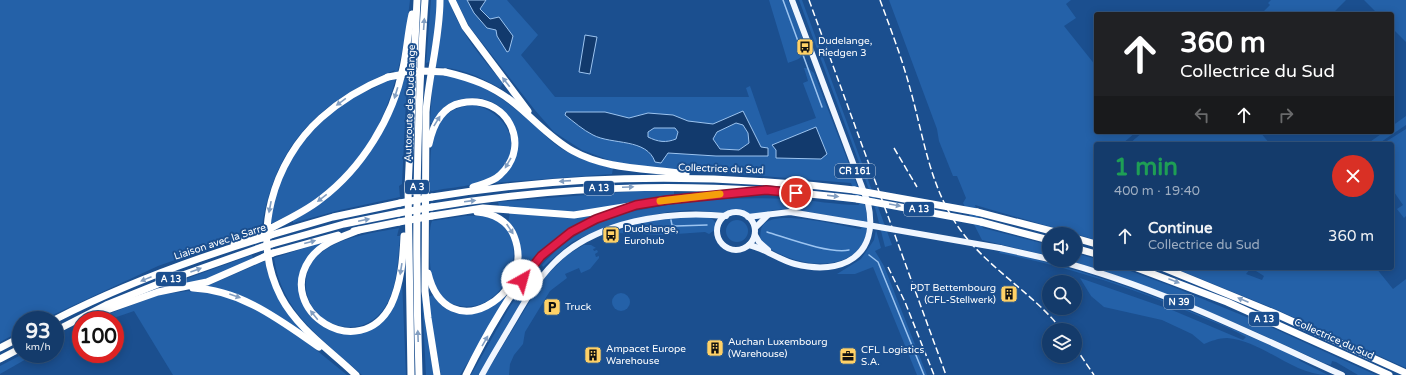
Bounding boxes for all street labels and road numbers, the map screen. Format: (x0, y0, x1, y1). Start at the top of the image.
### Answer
street label: Autoroute de Dudelange (402, 44, 418, 162)
street label: Collectrice du Sud (678, 162, 764, 176)
road number: CR 161 (835, 164, 875, 178)
road number: A 3 (405, 180, 429, 194)
road number: A 13 (584, 181, 614, 195)
road number: A 13 (904, 202, 934, 216)
street label: Liaison avec la Sarre (173, 221, 268, 263)
road number: A 13 (156, 272, 186, 286)
road number: N 39 (1164, 295, 1194, 309)
road number: A 13 (1249, 312, 1279, 326)
street label: Collectrice du Sud (1292, 316, 1376, 362)

